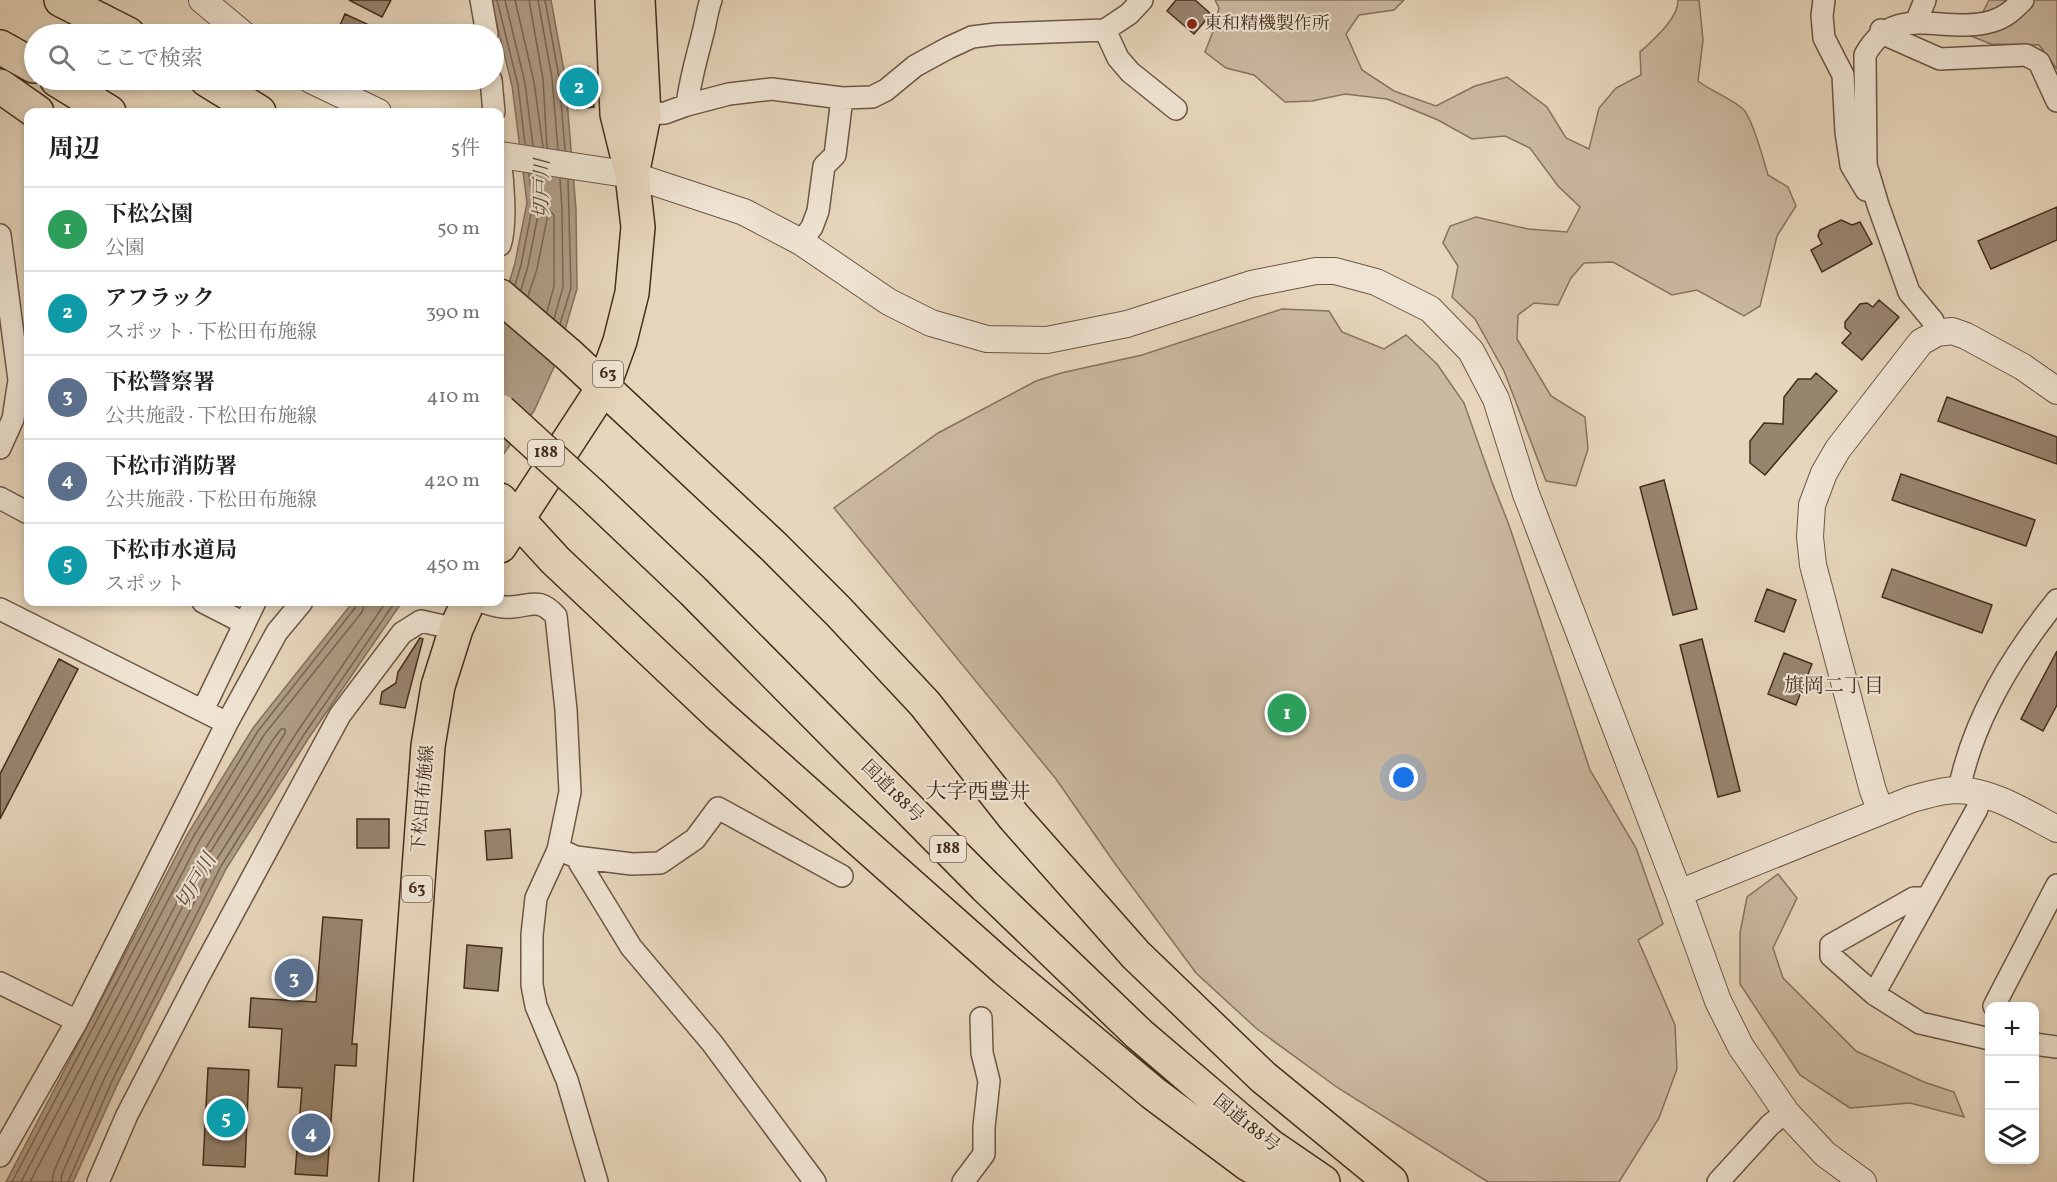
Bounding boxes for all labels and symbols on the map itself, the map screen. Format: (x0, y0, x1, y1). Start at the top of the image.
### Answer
place label: 東和精機製作所 (1204, 12, 1330, 37)
marker: 東和精機製作所 (1185, 17, 1199, 31)
pin: 2 (560, 64, 598, 110)
water label: 切戸川 (528, 157, 558, 219)
road number: 63 (593, 361, 623, 387)
road number: 188 (528, 440, 564, 466)
district label: 旗岡二丁目 (1784, 673, 1884, 701)
pin: 1 (1268, 690, 1306, 736)
street label: 下松田布施線 (407, 744, 441, 854)
street label: 国道188号 (855, 755, 929, 829)
your location (1389, 763, 1418, 792)
district label: 大字西豊井 (926, 778, 1031, 807)
road number: 188 (930, 836, 966, 862)
water label: 切戸川 (170, 847, 225, 915)
road number: 63 (402, 876, 432, 902)
pin: 3 (274, 956, 314, 1000)
street label: 国道188号 (1207, 1089, 1285, 1159)
pin: 5 (206, 1096, 246, 1140)
pin: 4 (292, 1110, 330, 1156)

